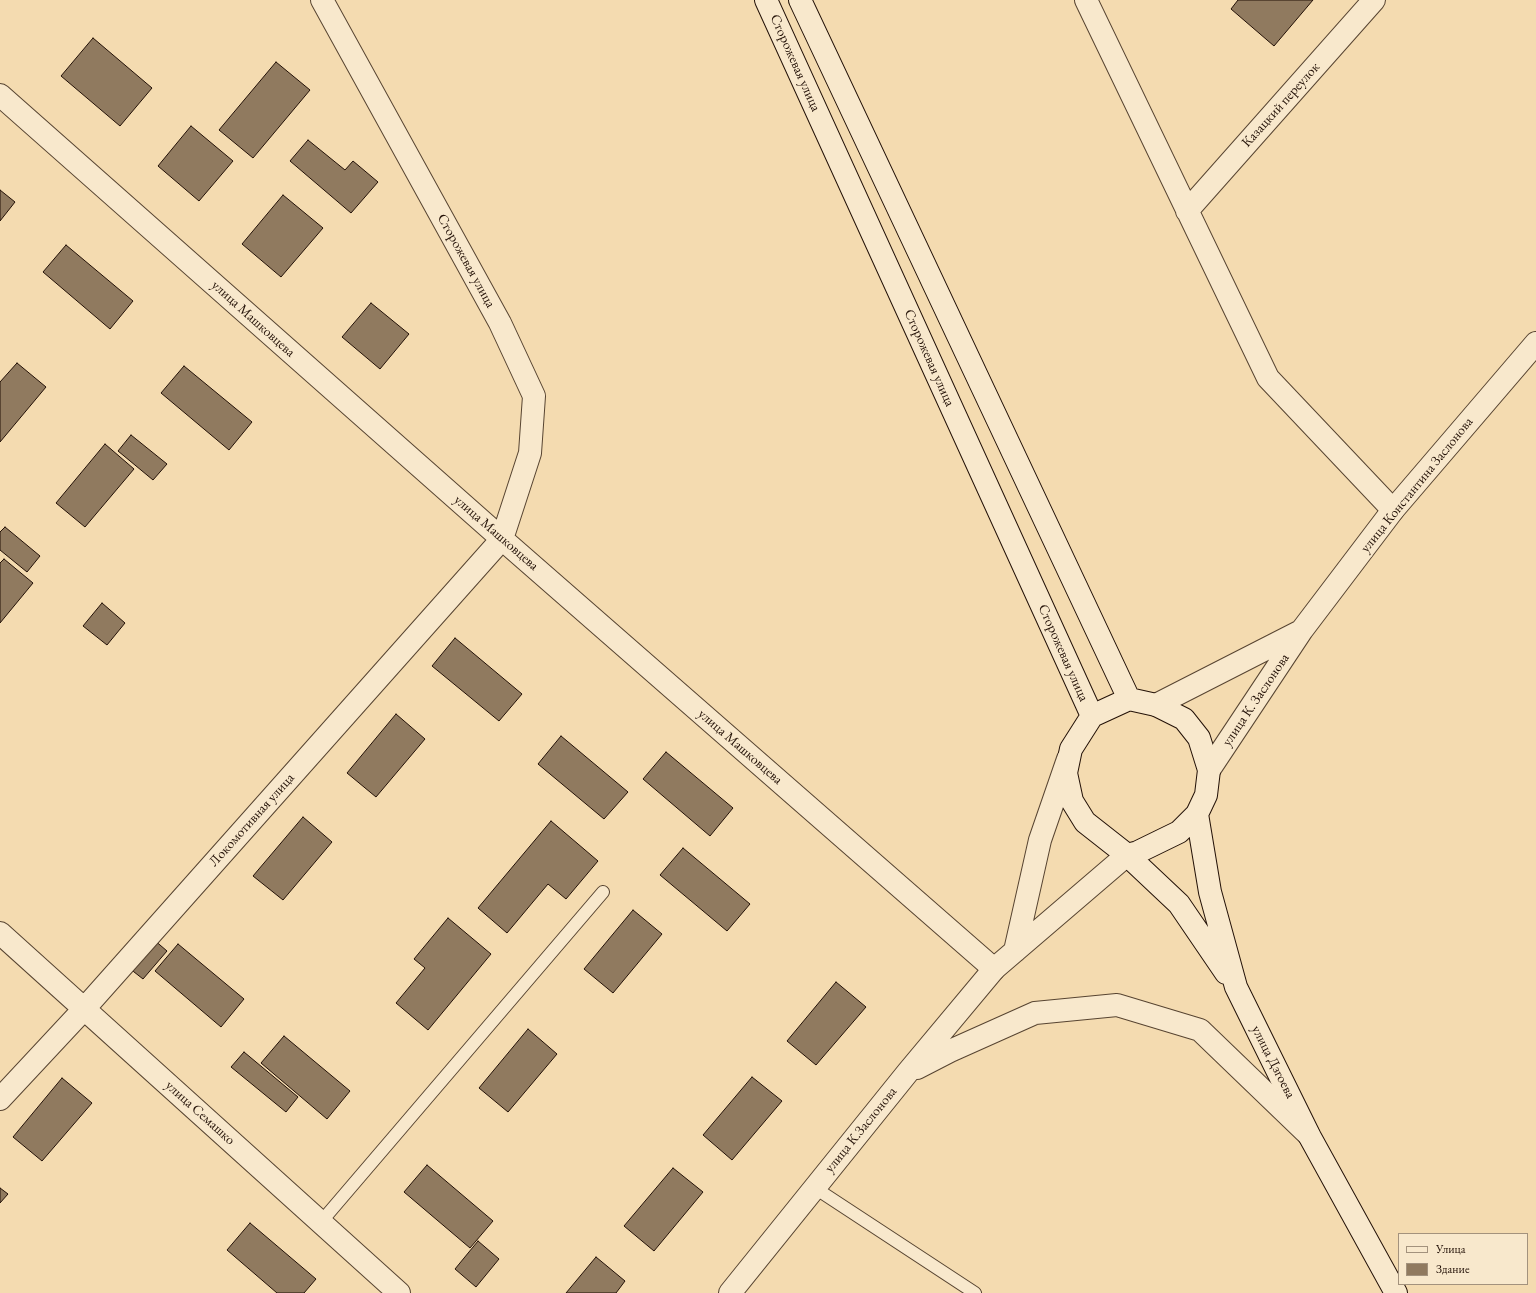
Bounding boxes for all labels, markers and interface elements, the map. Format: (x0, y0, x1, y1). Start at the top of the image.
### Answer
street label: Сторожевая улица (766, 12, 824, 114)
street label: Казацкий переулок (1238, 59, 1324, 151)
street label: Сторожевая улица (433, 211, 499, 311)
street label: улица Машковцева (208, 277, 298, 361)
street label: Сторожевая улица (900, 307, 958, 409)
street label: улица Константина Заслонова (1357, 414, 1477, 556)
street label: улица Машковцева (450, 492, 542, 574)
street label: Сторожевая улица (1034, 602, 1092, 704)
street label: улица К. Заслонова (1219, 650, 1293, 750)
street label: улица Машковцева (694, 706, 786, 788)
street label: Локомотивная улица (206, 770, 298, 870)
street label: улица Дзгоева (1247, 1023, 1299, 1101)
street label: улица Семашко (162, 1077, 238, 1149)
street label: улица К.Заслонова (821, 1084, 901, 1176)
legend (1398, 1233, 1528, 1285)
text: Улица (1436, 1241, 1466, 1257)
text: Здание (1436, 1261, 1470, 1277)

